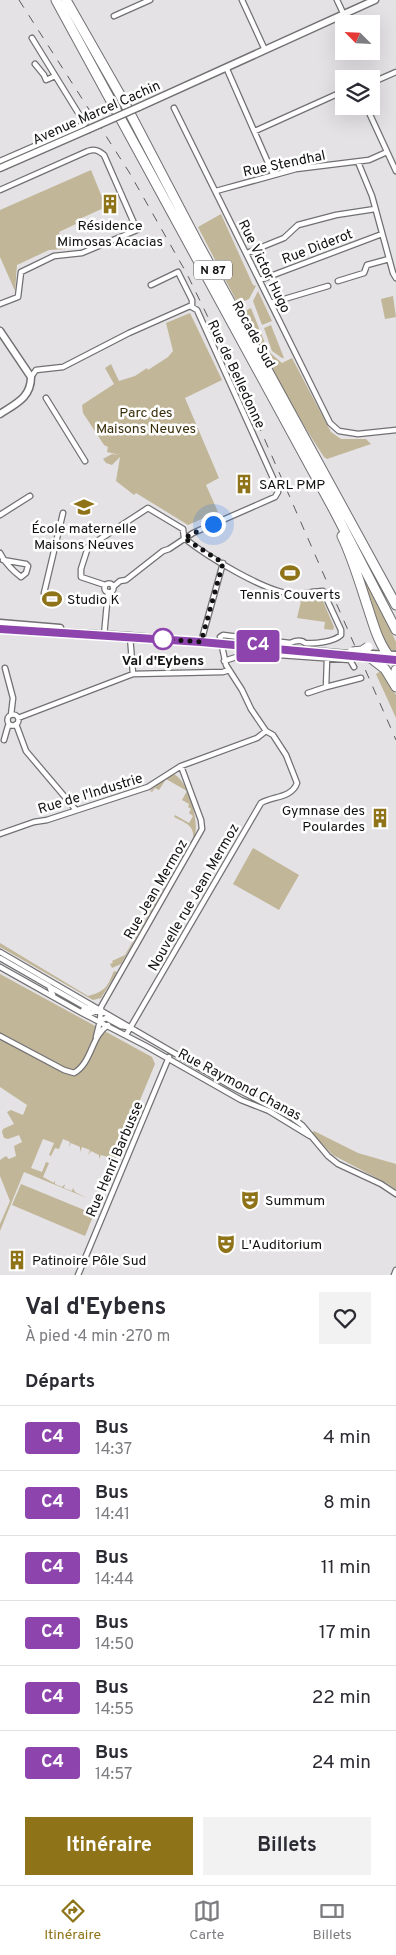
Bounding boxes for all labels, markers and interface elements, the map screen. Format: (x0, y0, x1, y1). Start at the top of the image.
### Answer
north arrow (335, 15, 380, 60)
map controls (335, 15, 380, 115)
button: layers (335, 70, 380, 115)
street label: Avenue Marcel Cachin (30, 78, 163, 149)
street label: Rue Stendhal (242, 147, 327, 181)
building icon: Résidence Mimosas Acacias (99, 193, 121, 215)
street label: Rue Victor Hugo (234, 217, 294, 316)
place label: Résidence Mimosas Acacias (57, 218, 163, 251)
street label: Rue Diderot (280, 226, 355, 269)
road number: N 87 (194, 260, 232, 280)
street label: Rocade Sud (227, 298, 278, 371)
street label: Rue de Belledonne (203, 318, 268, 432)
park label: Parc des Maisons Neuves (96, 405, 196, 438)
building icon: SARL PMP (233, 473, 255, 495)
place label: SARL PMP (259, 477, 325, 494)
school or university icon: École maternelle Maisons Neuves (73, 496, 95, 518)
your location (201, 512, 226, 537)
place label: École maternelle Maisons Neuves (31, 520, 137, 554)
sports icon: Tennis Couverts (279, 562, 301, 584)
place label: Tennis Couverts (239, 587, 341, 604)
sports icon: Studio K (41, 588, 63, 610)
place label: Studio K (67, 592, 120, 609)
marker: Val d'Eybens (152, 628, 174, 650)
line badge: C4 (236, 630, 280, 662)
text: C4 (246, 634, 270, 657)
place label: Val d'Eybens (122, 653, 204, 670)
street label: Rue de l'Industrie (36, 770, 145, 818)
place label: Gymnase des Poulardes (282, 803, 365, 836)
building icon: Gymnase des Poulardes (369, 807, 391, 829)
street label: Nouvelle rue Jean Mermoz (145, 821, 244, 975)
street label: Rue Jean Mermoz (121, 837, 192, 943)
street label: Rue Raymond Chanas (175, 1046, 304, 1125)
street label: Rue Henri Barbusse (83, 1099, 147, 1220)
theatre icon: Summum (239, 1189, 261, 1211)
place label: Summum (265, 1193, 325, 1210)
theatre icon: L'Auditorium (215, 1233, 237, 1255)
place label: L'Auditorium (241, 1237, 322, 1254)
building icon: Patinoire Pôle Sud (6, 1249, 28, 1271)
place label: Patinoire Pôle Sud (32, 1253, 146, 1270)
button: heart (319, 1292, 371, 1344)
text: Val d'Eybens (25, 1293, 166, 1323)
text: À pied · 4 min · 270 m (25, 1327, 170, 1347)
text: Départs (25, 1370, 95, 1394)
text: Bus (95, 1416, 129, 1440)
text: C4 (41, 1426, 64, 1449)
text: 4 min (323, 1426, 371, 1450)
text: 14:37 (95, 1440, 132, 1460)
text: Bus (95, 1481, 129, 1505)
text: C4 (41, 1491, 64, 1514)
text: 8 min (323, 1491, 371, 1515)
text: 14:41 (95, 1505, 130, 1525)
text: Bus (95, 1546, 129, 1570)
text: C4 (41, 1556, 64, 1579)
text: 11 min (321, 1556, 371, 1580)
text: 14:44 (95, 1570, 134, 1590)
text: Bus (95, 1611, 129, 1635)
text: C4 (41, 1621, 64, 1644)
text: 17 min (319, 1621, 371, 1645)
text: 14:50 (95, 1635, 134, 1655)
text: Bus (95, 1676, 129, 1700)
text: C4 (41, 1686, 64, 1709)
text: 22 min (312, 1686, 371, 1710)
text: 14:55 (95, 1700, 134, 1720)
text: Bus (95, 1741, 129, 1765)
text: C4 (41, 1751, 64, 1774)
text: 24 min (312, 1751, 371, 1775)
text: 14:57 (95, 1765, 132, 1785)
button: Itinéraire (25, 1817, 193, 1875)
button: Billets (203, 1817, 371, 1875)
tab: Itinéraire (44, 1897, 101, 1944)
tab: Carte (189, 1897, 224, 1944)
tab: Billets (313, 1897, 352, 1944)

